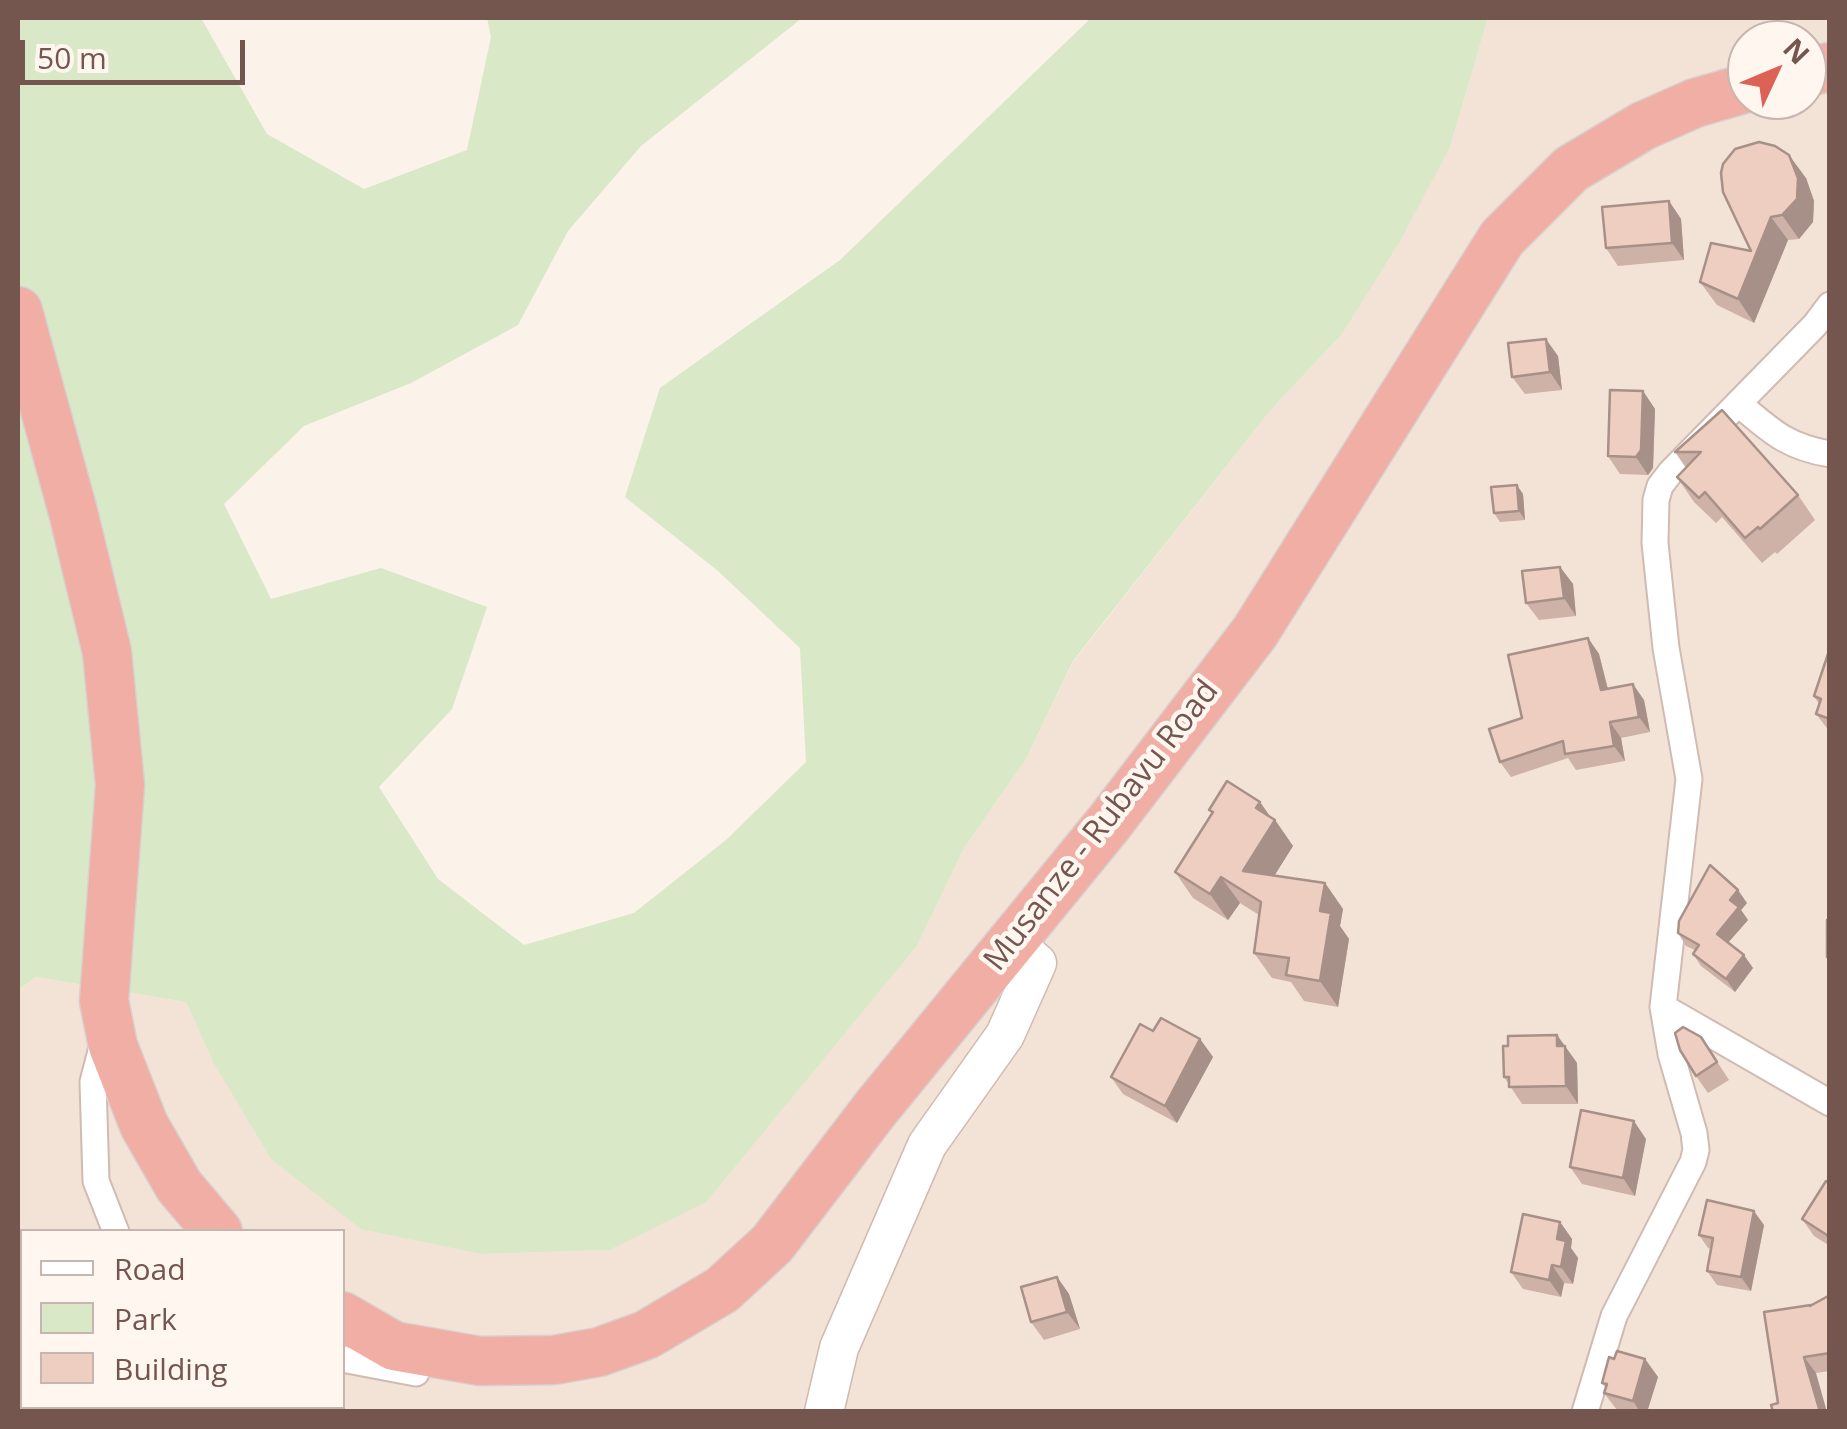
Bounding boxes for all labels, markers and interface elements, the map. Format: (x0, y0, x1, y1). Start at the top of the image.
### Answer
scale bar (25, 20, 250, 82)
north arrow (1727, 20, 1827, 120)
text: N (1776, 29, 1819, 72)
text: 50 m (37, 37, 107, 78)
street label: Musanze - Rubavu Road (977, 673, 1227, 979)
legend (20, 1229, 345, 1409)
text: Road (114, 1248, 186, 1289)
text: Park (114, 1298, 177, 1339)
text: Building (114, 1348, 228, 1389)

